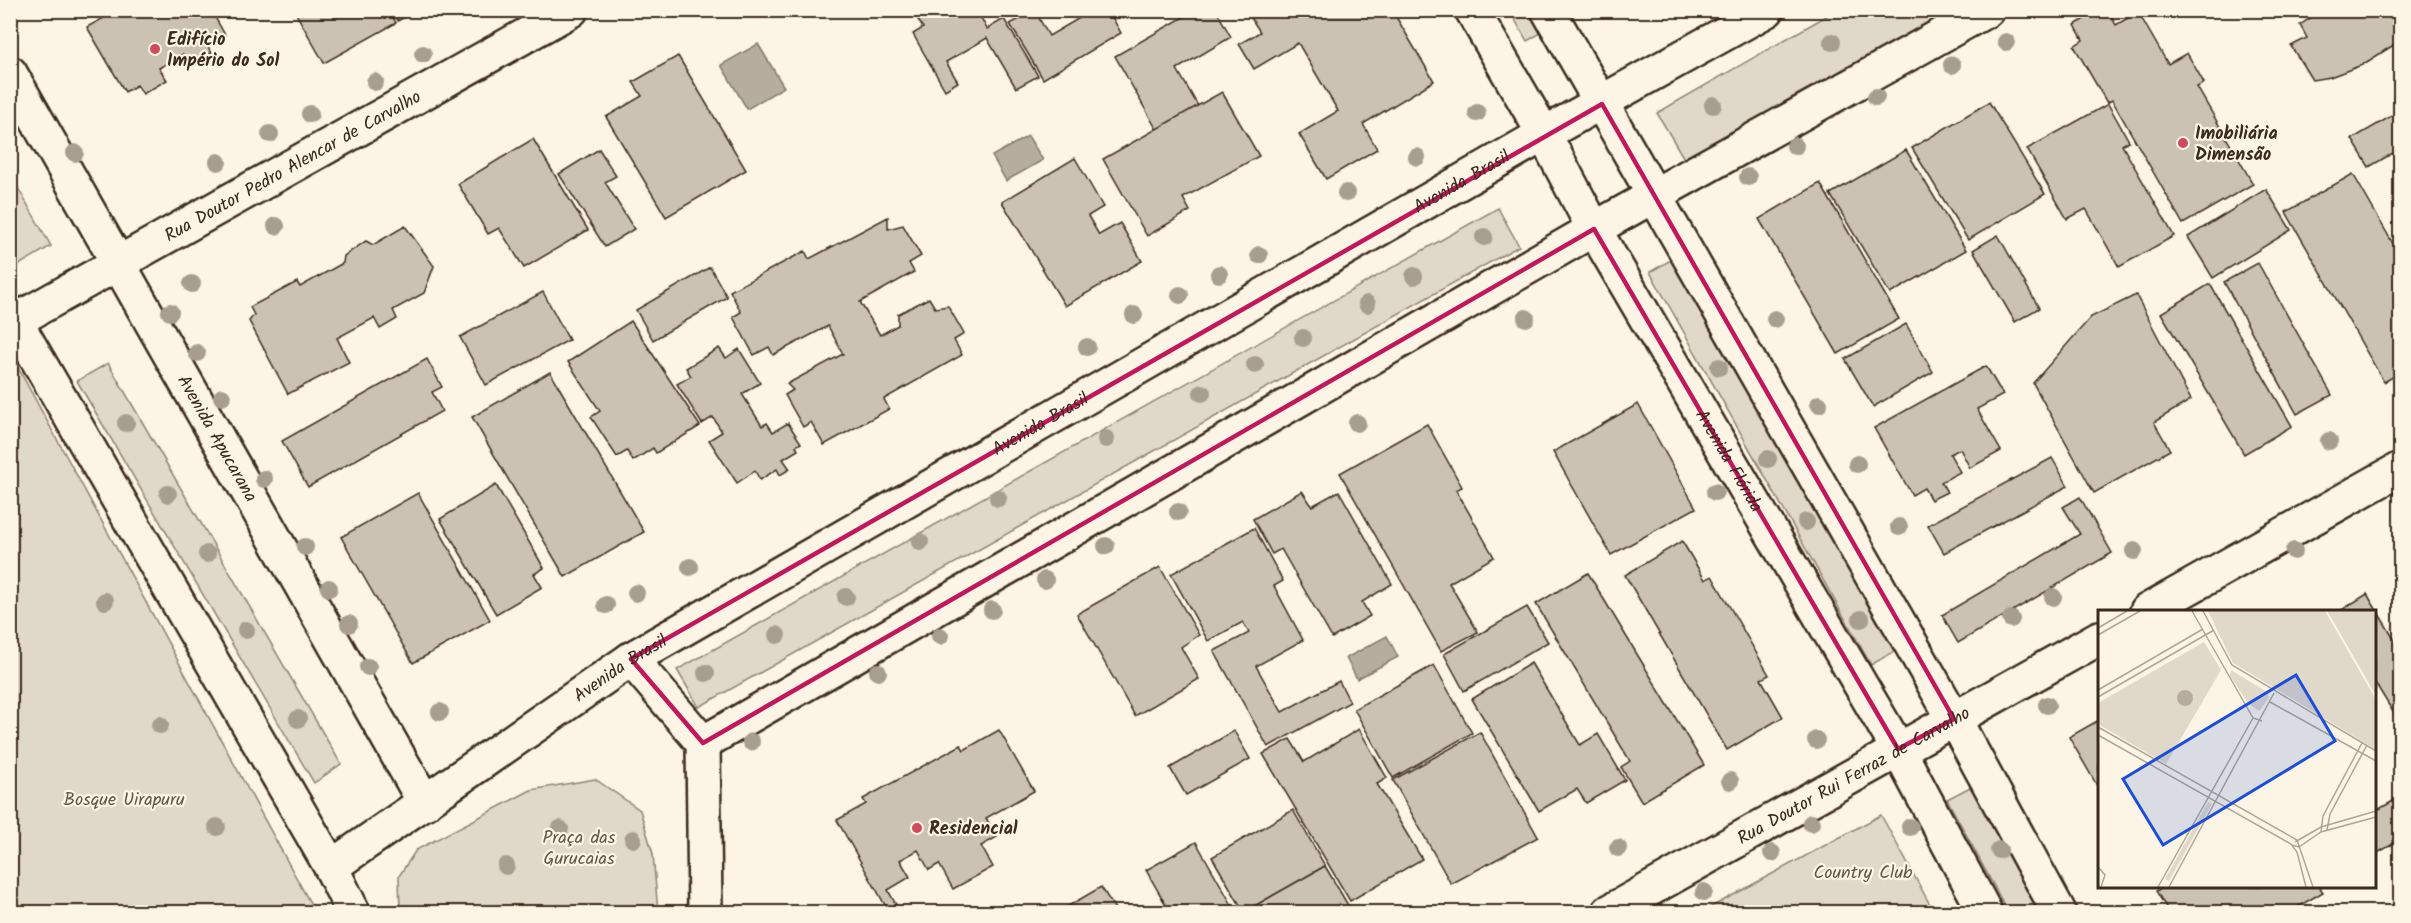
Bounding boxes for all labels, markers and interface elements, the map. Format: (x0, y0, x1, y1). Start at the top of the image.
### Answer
place label: Edifício Império do Sol (167, 26, 279, 76)
marker: Edifício Império do Sol (148, 42, 162, 56)
street label: Rua Doutor Pedro Alencar de Carvalho (159, 84, 427, 251)
place label: Imobiliária Dimensão (2195, 120, 2278, 170)
marker: Imobiliária Dimensão (2176, 136, 2190, 150)
street label: Avenida Brasil (1408, 143, 1517, 222)
street label: Avenida Apucarana (168, 370, 264, 508)
street label: Avenida Brasil (987, 385, 1095, 464)
street label: Avenida Flórida (1687, 404, 1770, 518)
inset map (2098, 610, 2375, 887)
street label: Avenida Brasil (568, 628, 674, 711)
street label: Rua Doutor Rui Ferraz de Carvalho (1732, 700, 1976, 854)
park label: Bosque Uirapuru (63, 786, 185, 815)
place label: Residencial (929, 815, 1018, 844)
marker: Residencial (910, 821, 924, 835)
park label: Praça das Gurucaias (543, 824, 616, 874)
park label: Country Club (1813, 859, 1913, 888)

